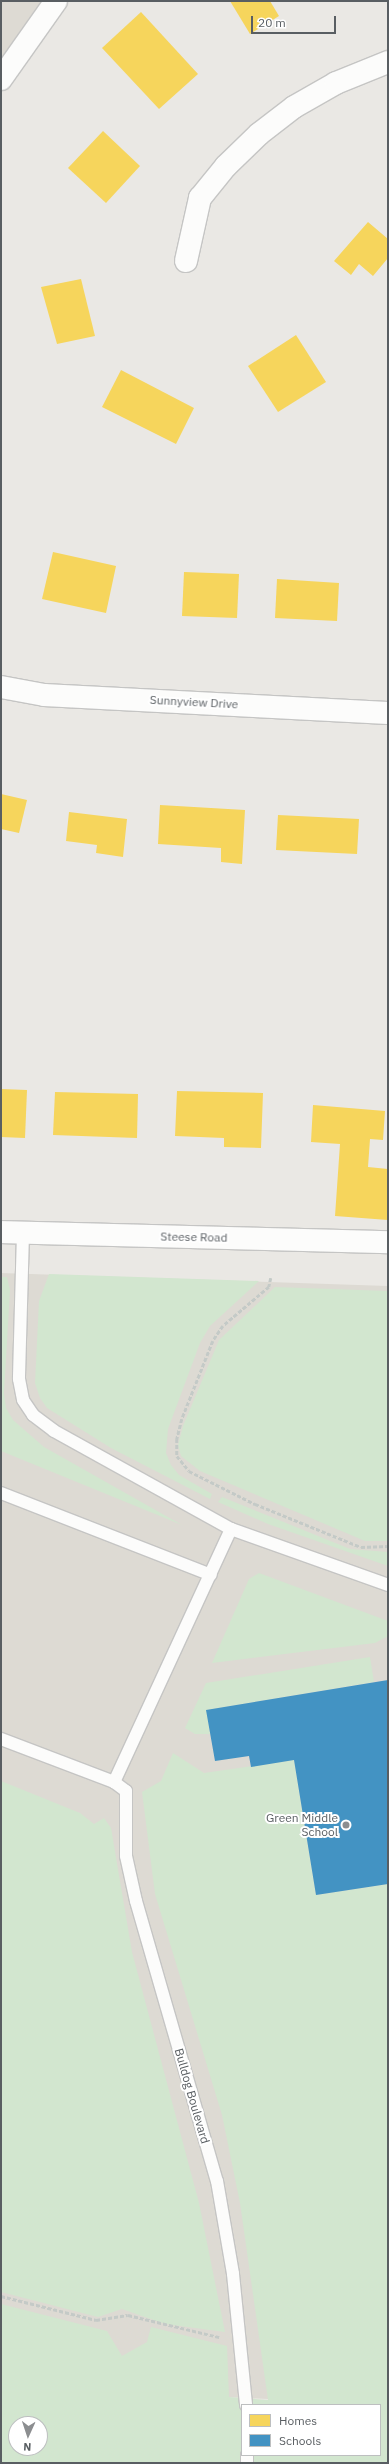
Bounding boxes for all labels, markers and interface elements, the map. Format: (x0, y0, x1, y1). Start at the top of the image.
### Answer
scale bar (253, 8, 338, 34)
text: 20 m (258, 15, 286, 30)
street label: Sunnyview Drive (149, 692, 239, 712)
street label: Steese Road (160, 1229, 228, 1245)
place label: Green Middle School (266, 1811, 338, 1839)
marker: Green Middle School (341, 1820, 351, 1830)
street label: Bulldog Boulevard (171, 2047, 213, 2145)
legend (241, 2404, 381, 2456)
text: Homes (279, 2413, 317, 2428)
north arrow (8, 2416, 48, 2456)
text: Schools (279, 2433, 321, 2448)
text: N (23, 2440, 32, 2454)

